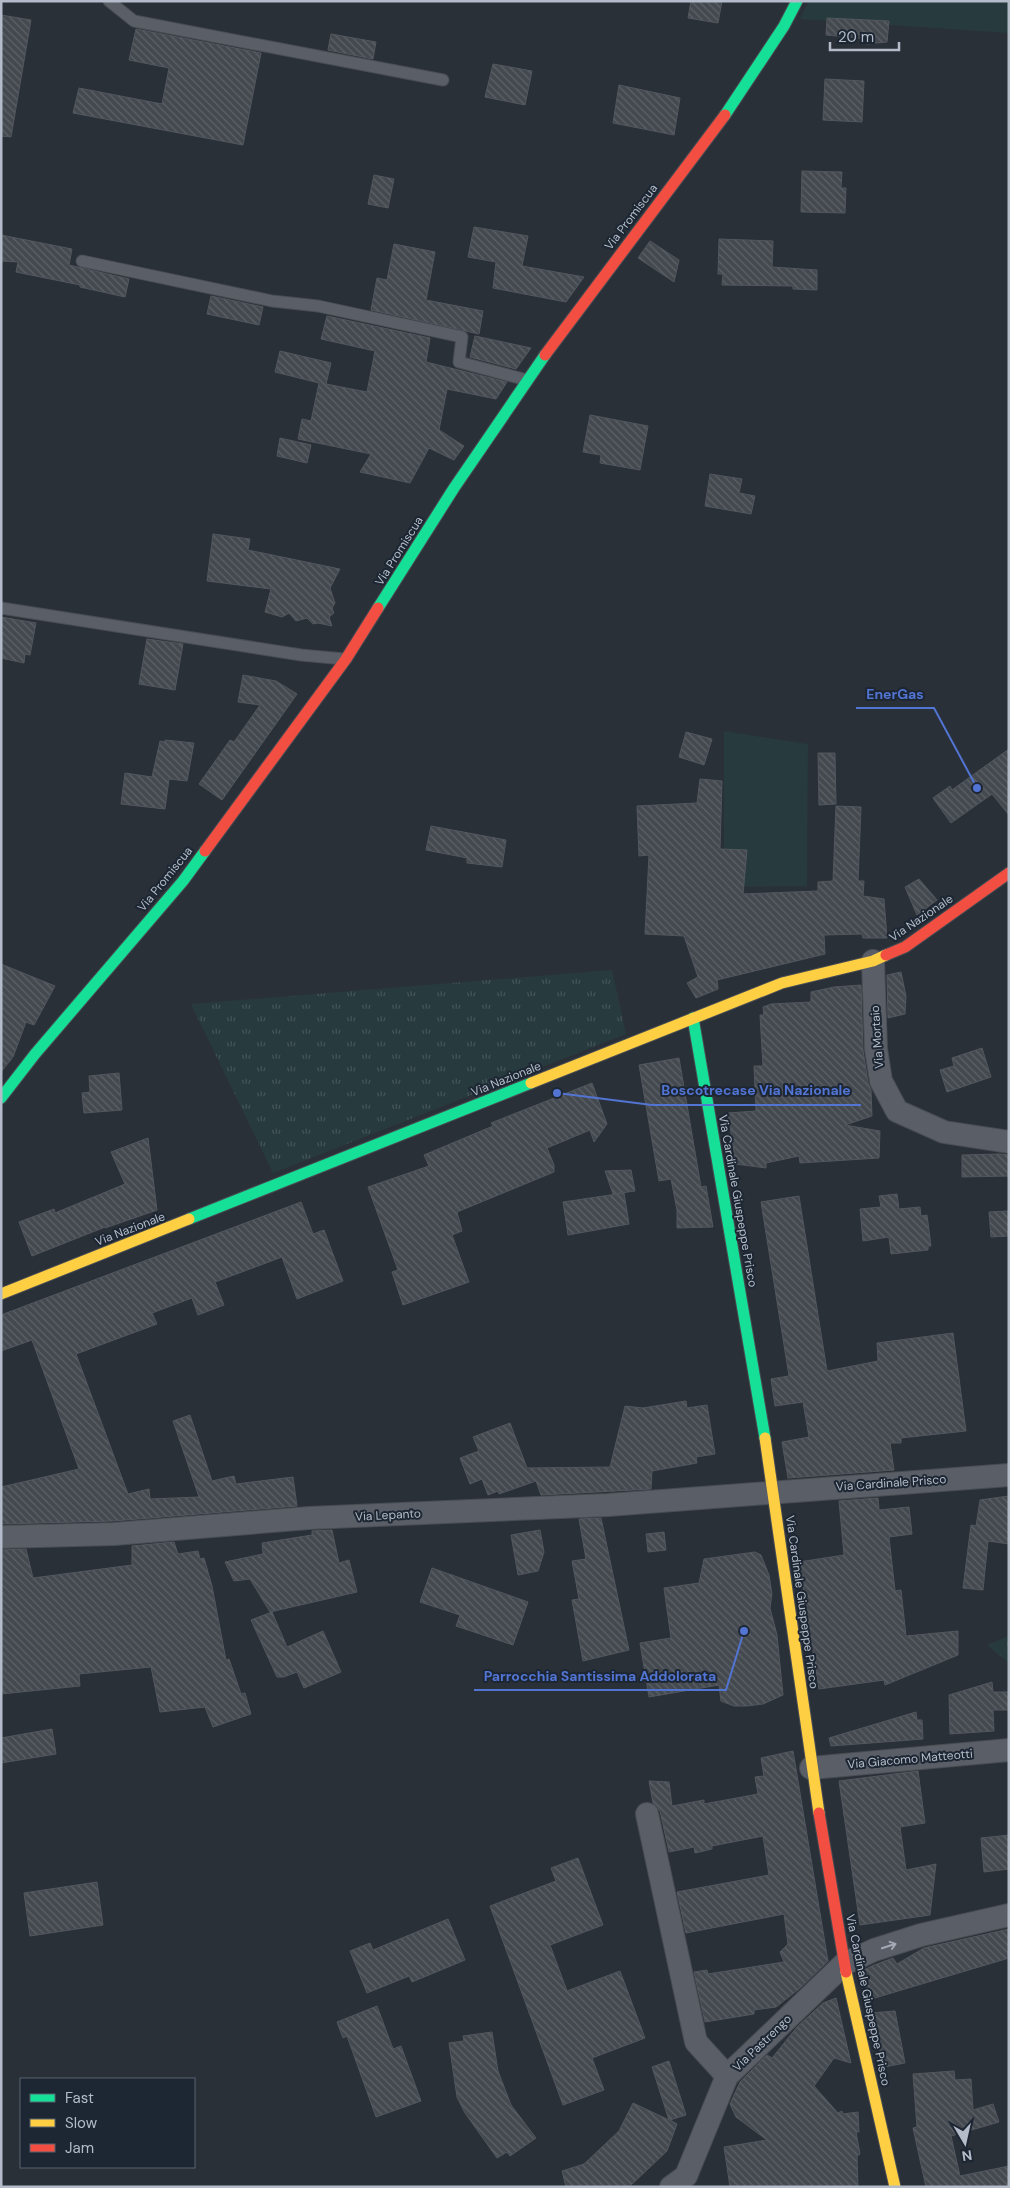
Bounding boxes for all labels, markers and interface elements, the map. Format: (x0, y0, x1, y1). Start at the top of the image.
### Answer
scale bar (830, 20, 899, 52)
text: 20 m (838, 27, 874, 47)
street label: Via Promiscua (601, 181, 661, 253)
street label: Via Promiscua (371, 513, 427, 589)
callout: EnerGas (856, 679, 934, 708)
text: EnerGas (866, 685, 924, 703)
street label: Via Promiscua (134, 843, 196, 915)
street label: Via Nazionale (886, 891, 956, 945)
street label: Via Mortaio (867, 1005, 887, 1069)
street label: Via Nazionale (469, 1058, 543, 1100)
callout: Boscotrecase Via Nazionale (652, 1076, 861, 1105)
text: Boscotrecase Via Nazionale (661, 1081, 851, 1099)
street label: Via Cardinale Giuspeppe Prisco (715, 1113, 761, 1289)
street label: Via Nazionale (93, 1208, 168, 1250)
street label: Via Cardinale Prisco (835, 1471, 947, 1495)
street label: Via Lepanto (355, 1505, 421, 1525)
street label: Via Cardinale Giuspeppe Prisco (782, 1514, 822, 1690)
callout: Parrocchia Santissima Addolorata (474, 1661, 726, 1690)
text: Parrocchia Santissima Addolorata (484, 1667, 716, 1685)
street label: Via Giacomo Matteotti (847, 1746, 973, 1772)
street label: Via Cardinale Giuspeppe Prisco (842, 1913, 894, 2087)
one-way arrow (881, 1940, 897, 1950)
street label: Via Pastrengo (729, 2011, 795, 2075)
legend (20, 2078, 195, 2168)
text: Fast (65, 2088, 94, 2108)
text: Slow (65, 2113, 98, 2133)
north arrow (940, 2118, 990, 2168)
text: Jam (65, 2138, 94, 2158)
text: N (961, 2146, 973, 2166)

